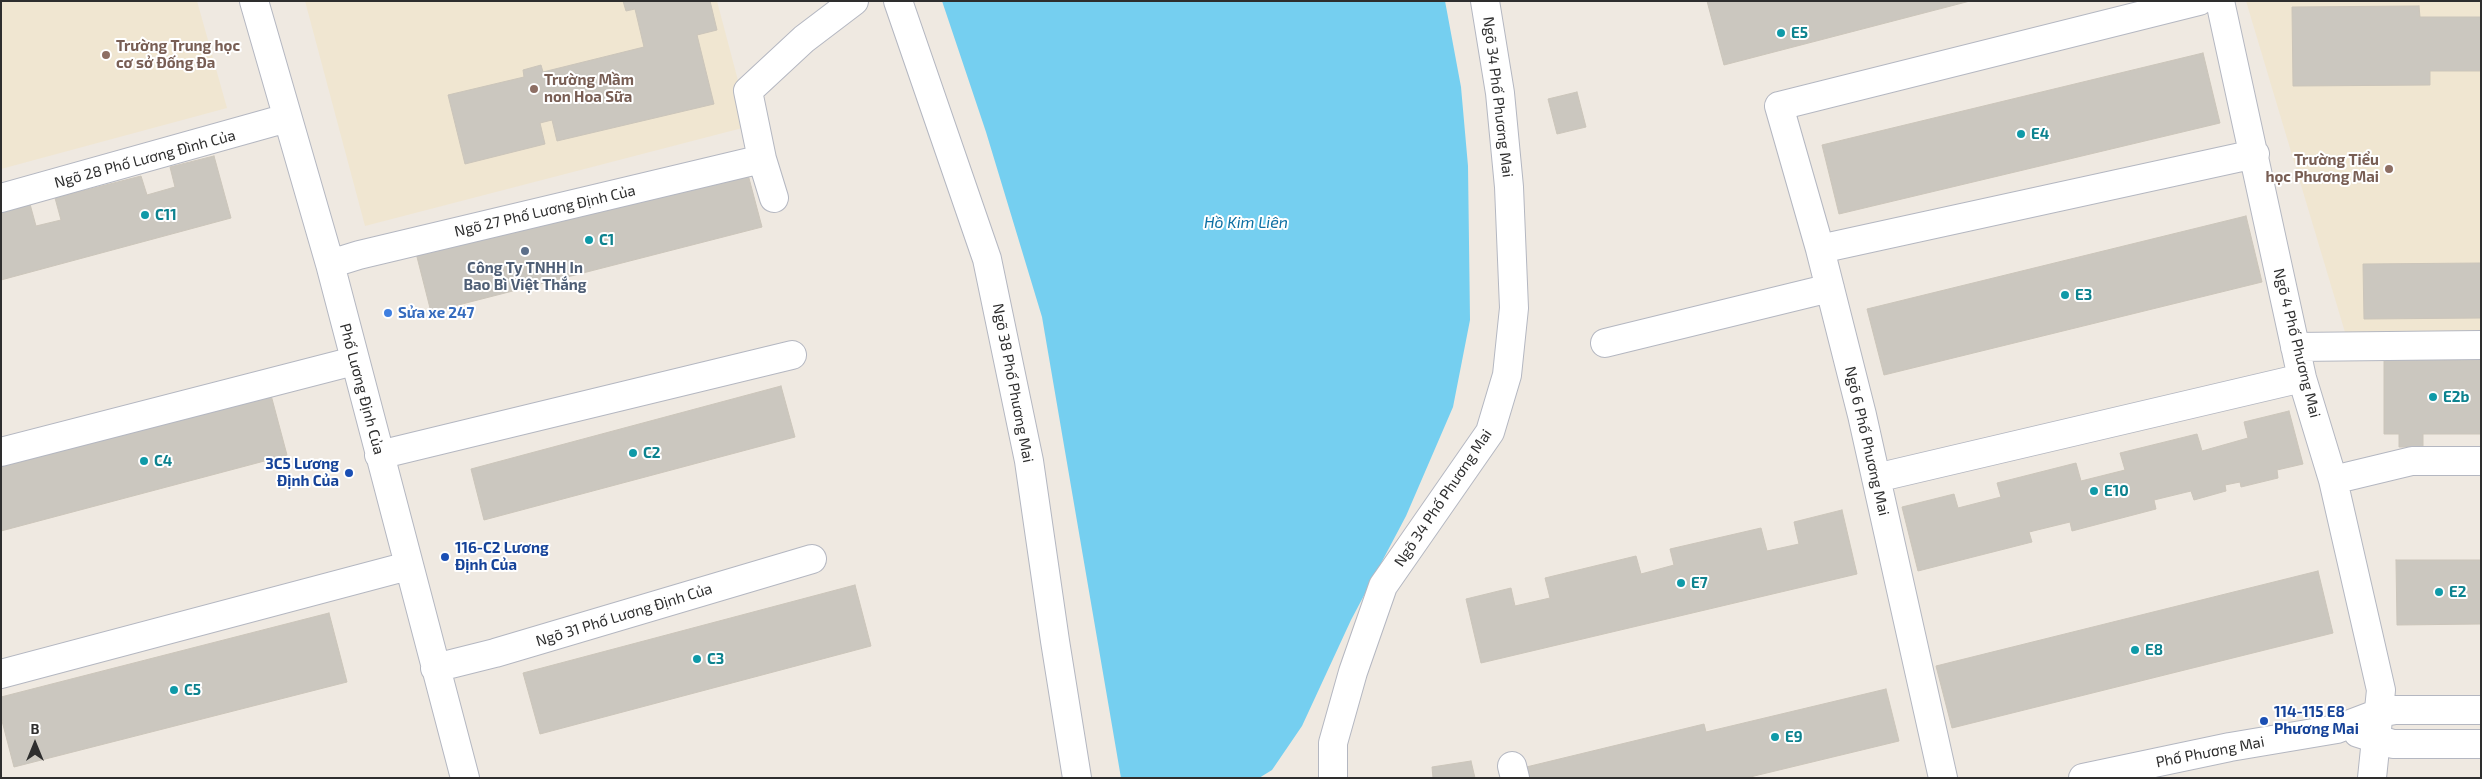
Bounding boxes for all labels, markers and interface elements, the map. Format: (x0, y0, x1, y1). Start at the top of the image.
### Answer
street label: Ngõ 34 Phố Phương Mai (1479, 16, 1517, 178)
place label: E5 (1791, 24, 1808, 42)
marker: E5 (1775, 27, 1787, 39)
place label: Trường Trung học cơ sở Đống Đa (116, 37, 240, 72)
marker: Trường Trung học cơ sở Đống Đa (100, 49, 112, 61)
place label: Trường Mầm non Hoa Sữa (544, 71, 634, 106)
marker: Trường Mầm non Hoa Sữa (528, 83, 540, 95)
place label: E4 (2031, 125, 2049, 143)
street label: Ngõ 28 Phố Lương Đình Của (52, 126, 238, 192)
marker: E4 (2015, 128, 2027, 140)
place label: Trường Tiểu học Phương Mai (2265, 151, 2379, 186)
marker: Trường Tiểu học Phương Mai (2383, 163, 2395, 175)
street label: Ngõ 27 Phố Lương Định Của (453, 181, 637, 241)
place label: C11 (155, 206, 177, 224)
marker: C11 (139, 209, 151, 221)
water label: Hồ Kim Liên (1204, 213, 1288, 233)
place label: C1 (599, 231, 614, 249)
marker: C1 (583, 234, 595, 246)
marker: Công Ty TNHH In Bao Bì Việt Thắng (519, 245, 531, 257)
place label: Công Ty TNHH In Bao Bì Việt Thắng (463, 259, 587, 294)
street label: Ngõ 4 Phố Phương Mai (2270, 266, 2324, 420)
place label: E3 (2075, 286, 2092, 304)
marker: E3 (2059, 289, 2071, 301)
street label: Ngõ 38 Phố Phương Mai (989, 302, 1037, 464)
place label: Sửa xe 247 (398, 304, 475, 322)
marker: Sửa xe 247 (382, 307, 394, 319)
street label: Phố Lương Định Của (336, 321, 388, 457)
street label: Ngõ 6 Phố Phương Mai (1841, 365, 1893, 517)
place label: E2b (2443, 388, 2469, 406)
marker: E2b (2427, 391, 2439, 403)
street label: Ngõ 34 Phố Phương Mai (1390, 426, 1496, 570)
place label: C2 (643, 444, 661, 462)
marker: C2 (627, 447, 639, 459)
place label: C4 (154, 452, 172, 470)
marker: C4 (138, 455, 150, 467)
place label: 3C5 Lương Định Của (265, 455, 339, 490)
marker: 3C5 Lương Định Của (343, 467, 355, 479)
place label: E10 (2104, 482, 2129, 500)
marker: E10 (2088, 485, 2100, 497)
place label: 116-C2 Lương Định Của (455, 539, 549, 574)
marker: 116-C2 Lương Định Của (439, 551, 451, 563)
place label: E7 (1691, 574, 1708, 592)
marker: E7 (1675, 577, 1687, 589)
street label: Ngõ 31 Phố Lương Định Của (534, 580, 714, 650)
place label: E2 (2449, 583, 2466, 601)
marker: E2 (2433, 586, 2445, 598)
place label: E8 (2145, 641, 2163, 659)
marker: E8 (2129, 644, 2141, 656)
place label: C3 (707, 650, 724, 668)
marker: C3 (691, 653, 703, 665)
place label: C5 (184, 681, 201, 699)
marker: C5 (168, 684, 180, 696)
place label: 114-115 E8 Phương Mai (2274, 703, 2359, 738)
marker: 114-115 E8 Phương Mai (2258, 715, 2270, 727)
north arrow (10, 719, 60, 769)
text: B (31, 720, 39, 737)
place label: E9 (1785, 728, 1803, 746)
marker: E9 (1769, 731, 1781, 743)
street label: Phố Phương Mai (2154, 733, 2266, 771)

